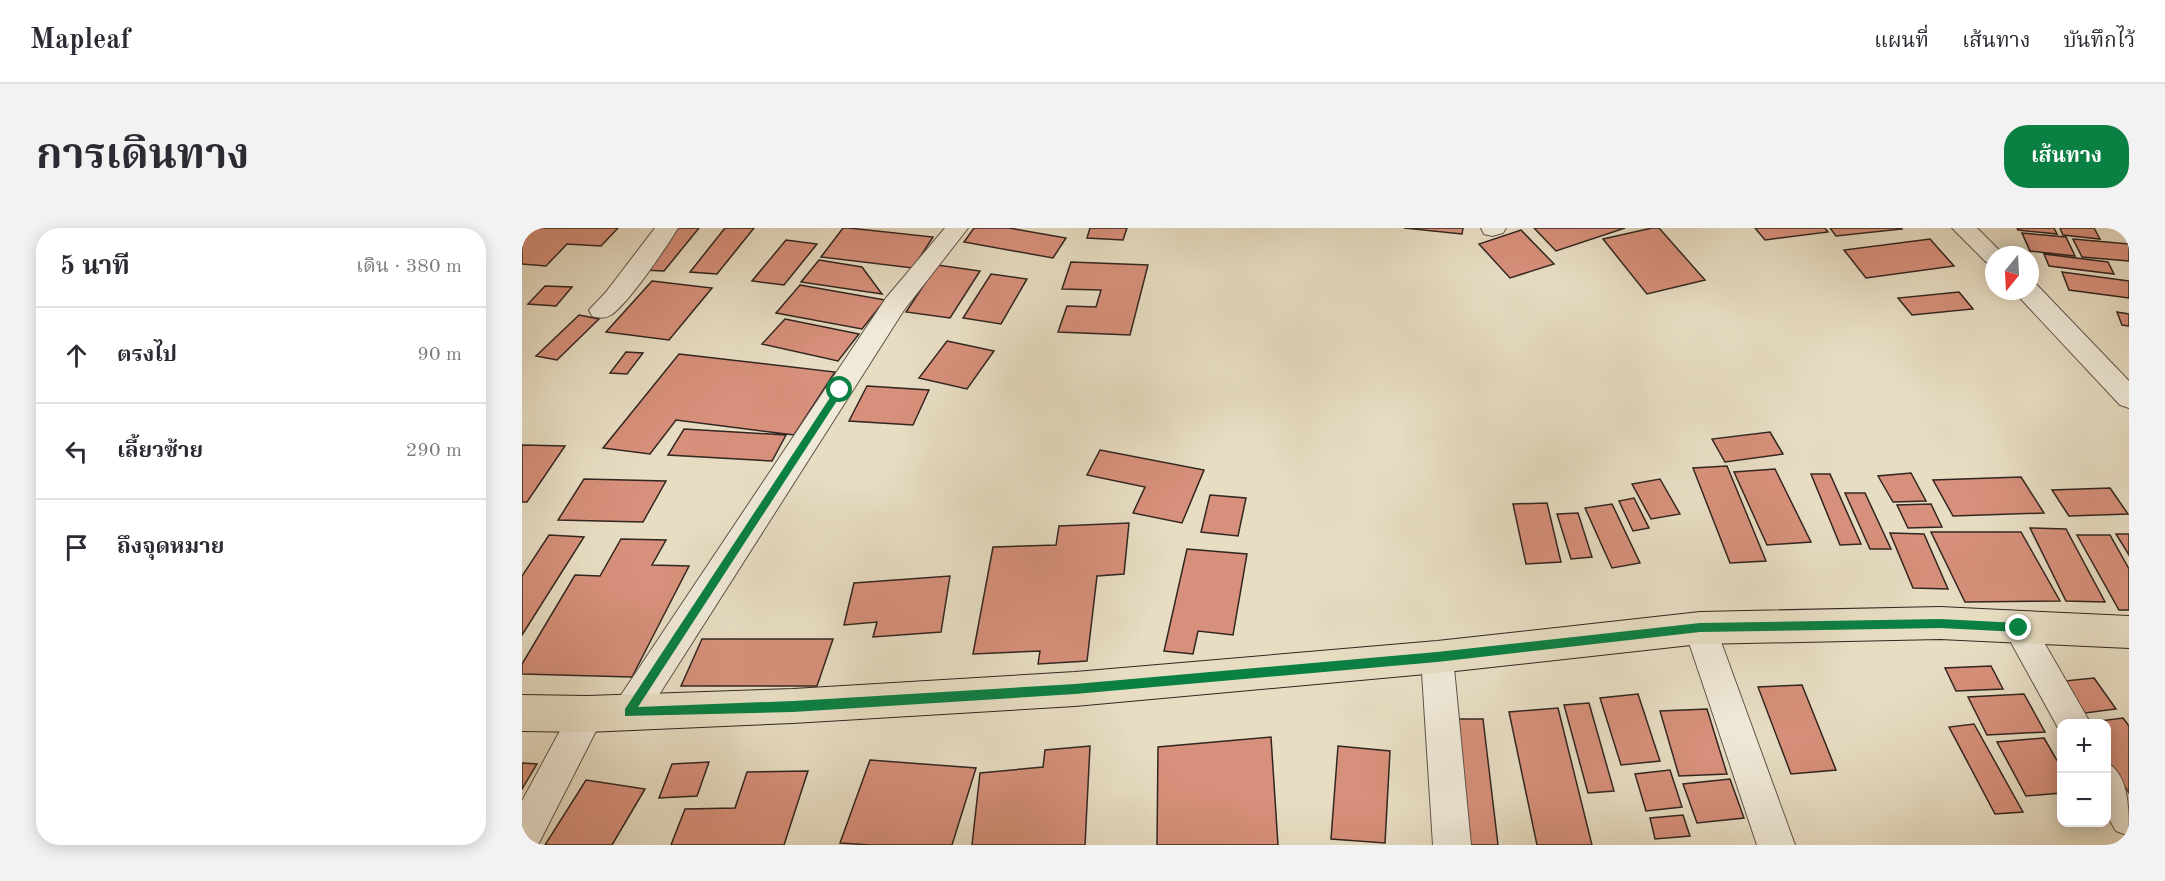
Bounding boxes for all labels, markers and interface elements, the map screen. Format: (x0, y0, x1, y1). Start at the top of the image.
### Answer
text: Mapleaf (30, 27, 130, 55)
text: แผนที่ (1874, 31, 1929, 52)
text: เส้นทาง (1962, 31, 2030, 52)
text: บันทึกไว้ (2063, 31, 2135, 52)
button: เส้นทาง (2004, 125, 2129, 188)
text: การเดินทาง (36, 136, 249, 178)
north arrow (1985, 246, 2039, 300)
text: 5 นาที (60, 254, 130, 280)
text: เดิน · 380 m (356, 257, 462, 277)
icon: ahead (60, 339, 93, 372)
text: ตรงไป (117, 344, 177, 366)
text: 90 m (417, 345, 462, 365)
route start (826, 376, 852, 402)
icon: left (60, 435, 93, 468)
text: เลี้ยวซ้าย (117, 440, 203, 462)
text: 290 m (406, 441, 462, 461)
icon: arrive (60, 531, 93, 564)
text: ถึงจุดหมาย (117, 536, 224, 558)
route end (2005, 614, 2031, 640)
map controls (2057, 719, 2111, 827)
button: + (2057, 719, 2111, 773)
button: − (2057, 773, 2111, 827)

